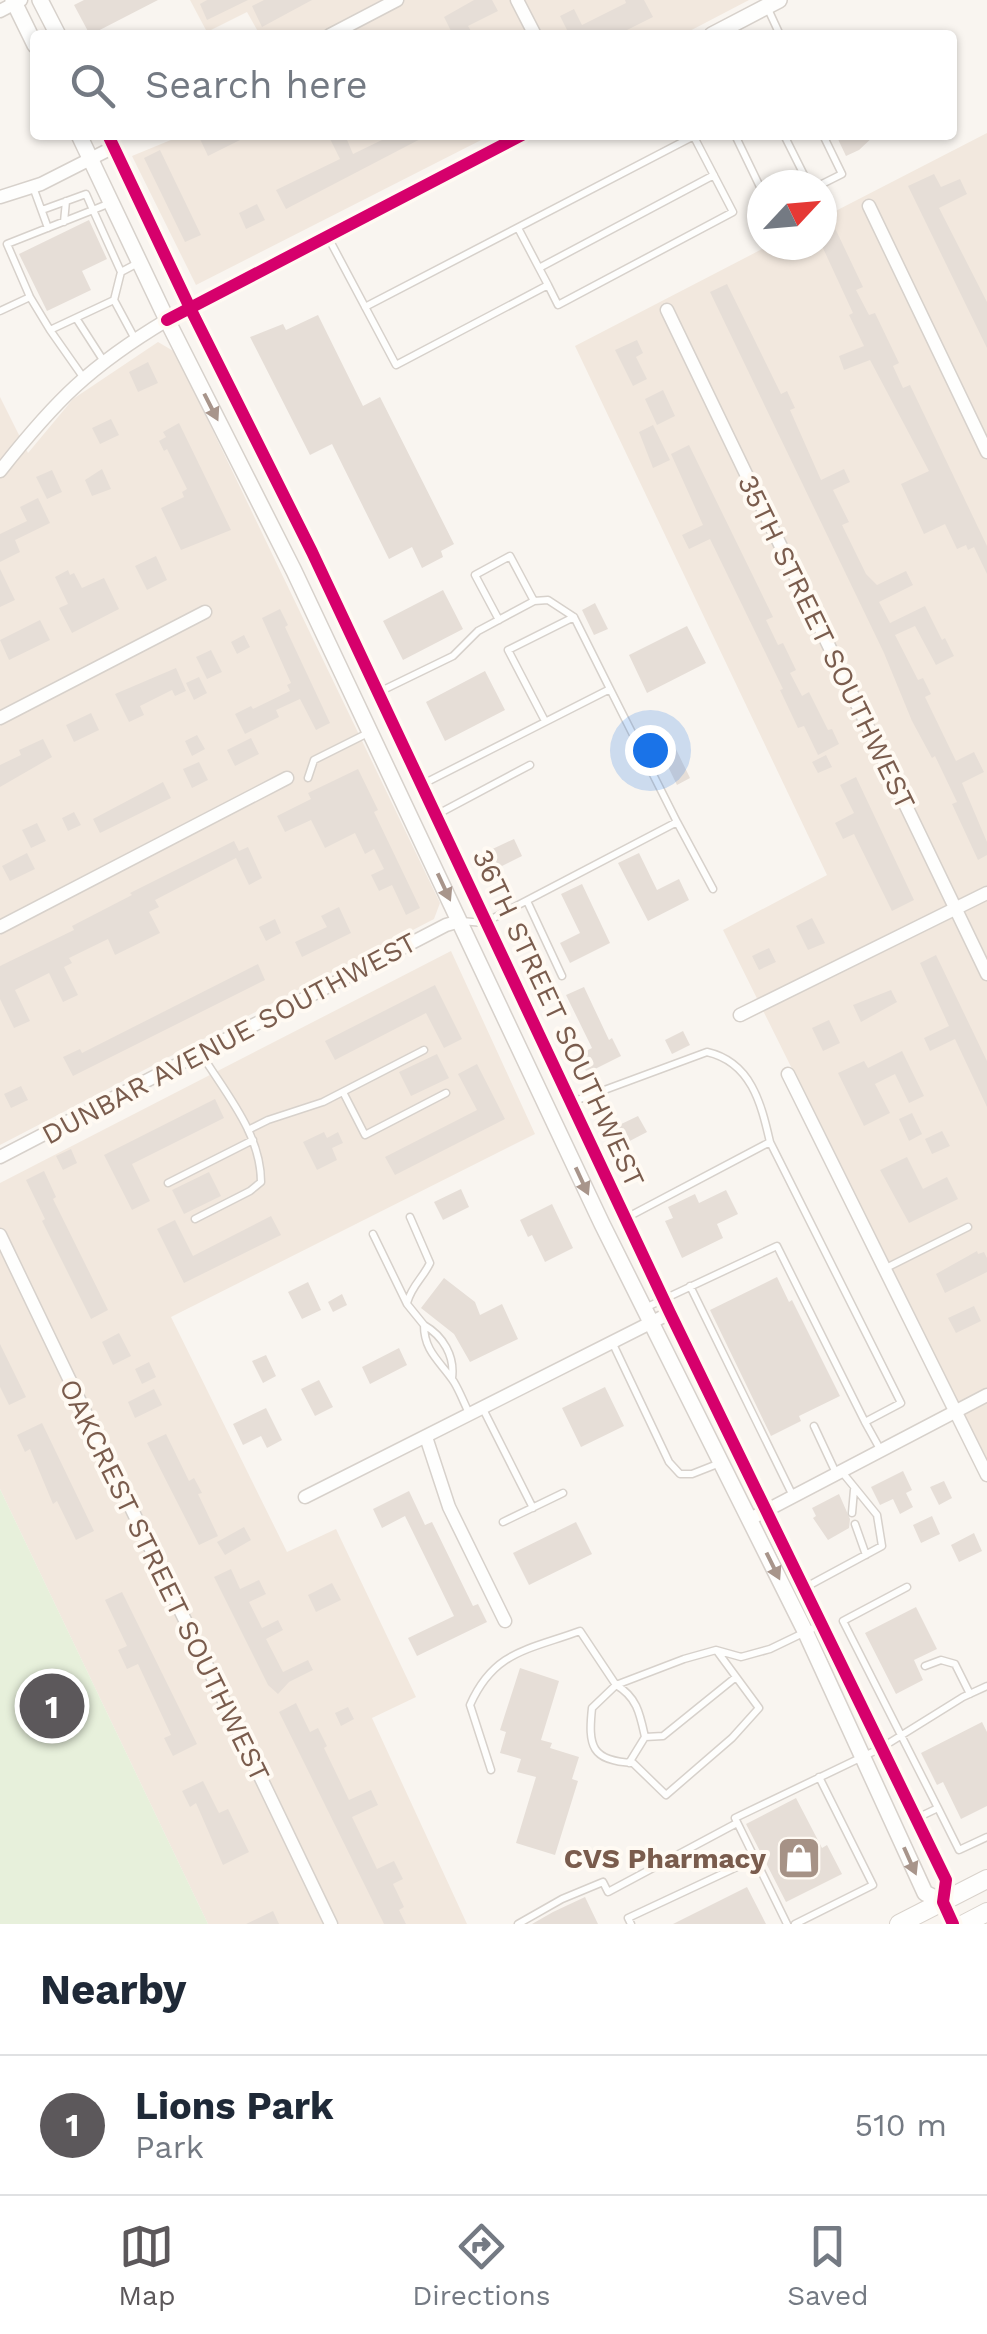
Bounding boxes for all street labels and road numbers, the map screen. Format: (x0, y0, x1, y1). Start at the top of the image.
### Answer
street label: 35TH STREET SOUTHWEST (731, 469, 922, 815)
street label: 36TH STREET SOUTHWEST (466, 844, 652, 1193)
street label: DUNBAR AVENUE SOUTHWEST (36, 925, 422, 1152)
street label: OAKCREST STREET SOUTHWEST (52, 1374, 277, 1787)

